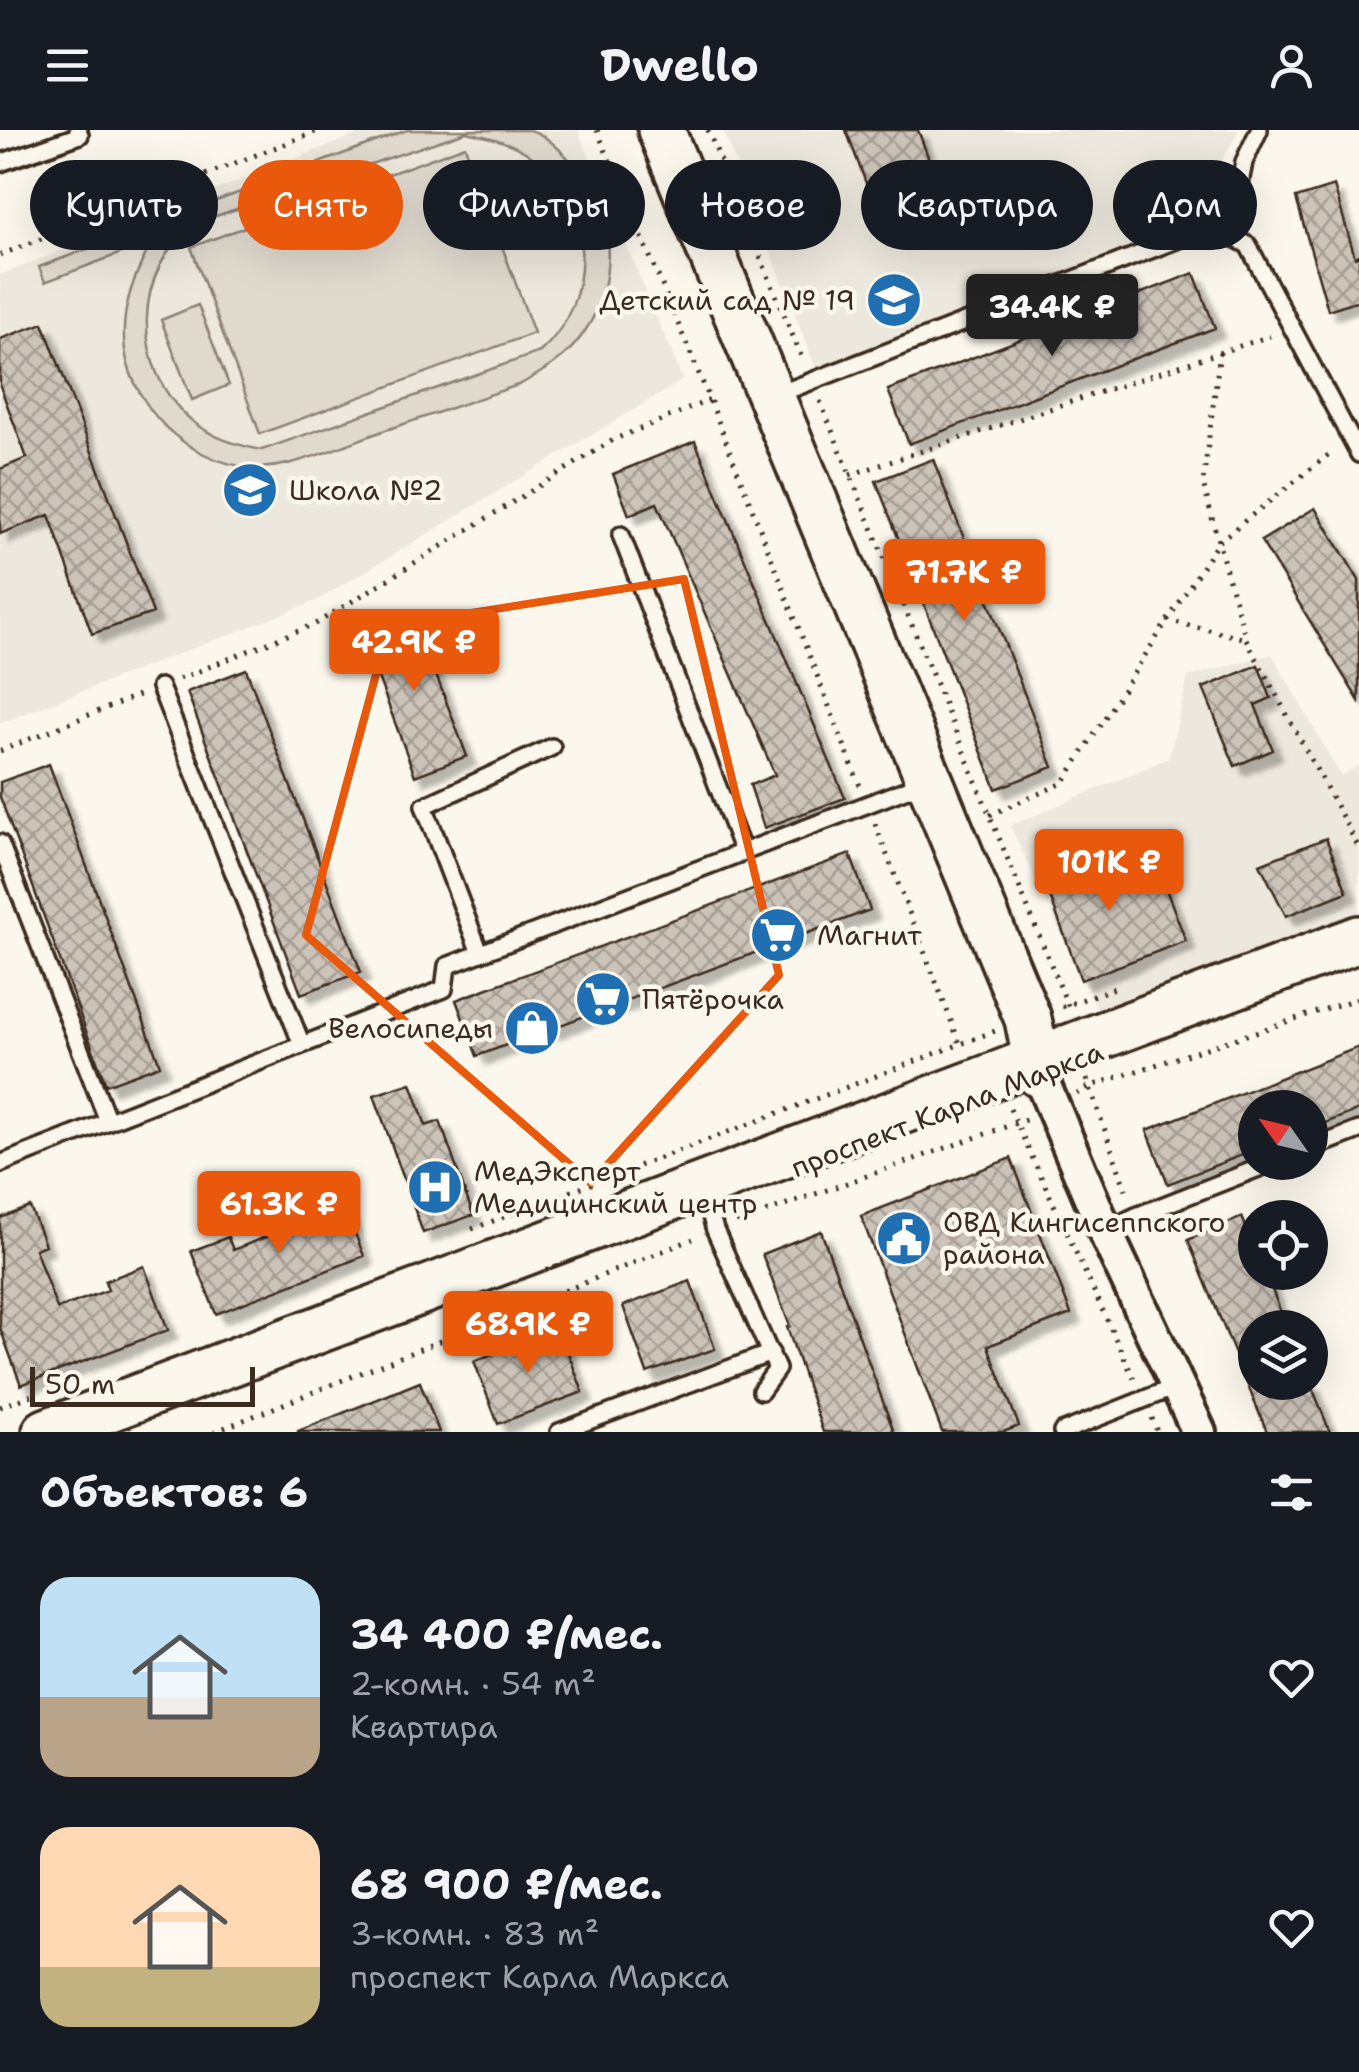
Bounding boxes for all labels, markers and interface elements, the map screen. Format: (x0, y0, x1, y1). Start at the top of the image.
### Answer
text: Dwello (600, 35, 759, 95)
icon: menu (40, 38, 95, 93)
icon: person (1264, 38, 1319, 93)
chip: Купить (30, 160, 218, 250)
chip: Снять (238, 160, 403, 250)
chip: Фильтры (423, 160, 645, 250)
chip: Новое (665, 160, 841, 250)
chip: Квартира (861, 160, 1093, 250)
chip: Дом (1113, 160, 1257, 250)
school or university icon: Детский сад № 19 (864, 270, 924, 330)
pin: 34.4K ₽ (960, 274, 1144, 359)
place label: Детский сад № 19 (599, 281, 855, 319)
text: 34.4K ₽ (988, 285, 1116, 328)
school or university icon: Школа №2 (220, 460, 280, 520)
place label: Школа №2 (289, 471, 443, 509)
pin: 71.7K ₽ (872, 539, 1056, 624)
text: 71.7K ₽ (905, 550, 1023, 593)
pin: 42.9K ₽ (322, 609, 506, 694)
text: 42.9K ₽ (351, 620, 477, 663)
pin: 101K ₽ (1028, 829, 1190, 914)
text: 101K ₽ (1057, 840, 1162, 883)
supermarket icon: Магнит (748, 905, 808, 965)
place label: Магнит (817, 916, 922, 954)
supermarket icon: Пятёрочка (573, 969, 633, 1029)
place label: Пятёрочка (642, 980, 784, 1018)
shop icon: Велосипеды (502, 998, 562, 1058)
place label: Велосипеды (328, 1009, 493, 1047)
street label: проспект Карла Маркса (785, 1032, 1109, 1186)
north arrow (1238, 1090, 1328, 1180)
map controls (1238, 1090, 1328, 1400)
place label: МедЭксперт Медицинский центр (474, 1152, 757, 1222)
hospital icon: МедЭксперт Медицинский центр (405, 1157, 465, 1217)
pin: 61.3K ₽ (187, 1171, 371, 1256)
text: 61.3K ₽ (219, 1182, 339, 1225)
button: locate (1238, 1200, 1328, 1290)
place label: ОВД Кингисеппского района (943, 1203, 1226, 1273)
public building icon: ОВД Кингисеппского района (874, 1208, 934, 1268)
pin: 68.9K ₽ (436, 1291, 620, 1376)
text: 68.9K ₽ (465, 1302, 591, 1345)
button: layers (1238, 1310, 1328, 1400)
scale bar (30, 1362, 255, 1406)
text: 50 m (45, 1365, 115, 1403)
text: Объектов: 6 (40, 1464, 308, 1520)
icon: filters (1264, 1465, 1319, 1520)
text: 34 400 ₽/мес. (350, 1606, 663, 1662)
icon: home (120, 1617, 240, 1737)
icon: heart (1264, 1650, 1319, 1705)
text: 2-комн. · 54 m² (350, 1662, 596, 1705)
text: Квартира (350, 1705, 498, 1748)
text: 68 900 ₽/мес. (350, 1856, 663, 1912)
icon: home (120, 1867, 240, 1987)
icon: heart (1264, 1900, 1319, 1955)
text: 3-комн. · 83 m² (350, 1912, 599, 1955)
text: проспект Карла Маркса (350, 1955, 729, 1998)

